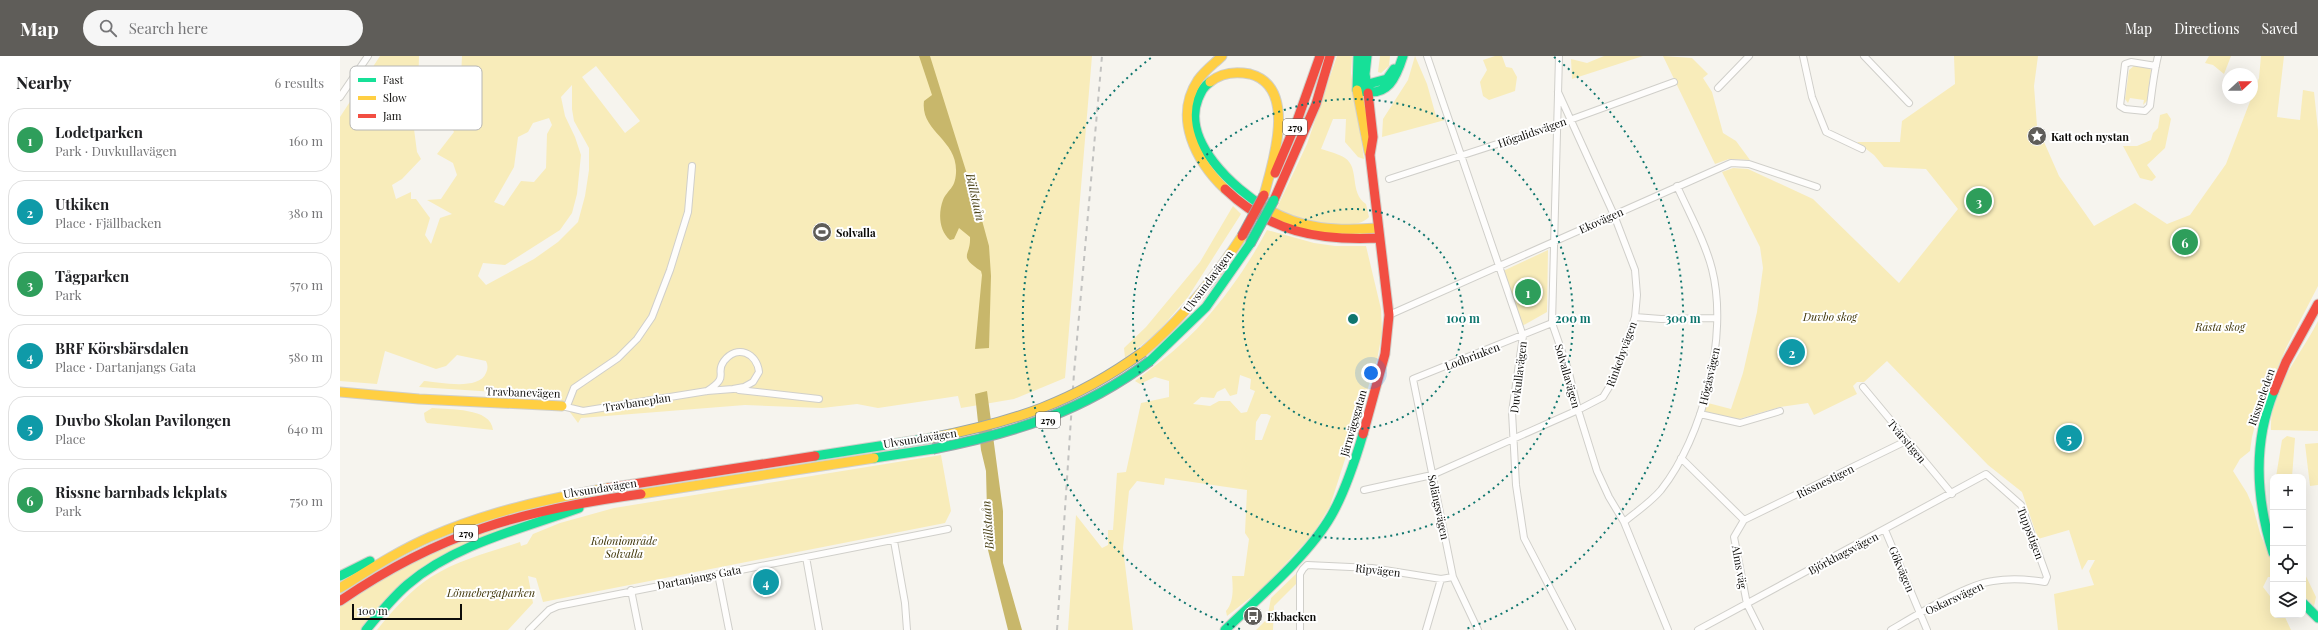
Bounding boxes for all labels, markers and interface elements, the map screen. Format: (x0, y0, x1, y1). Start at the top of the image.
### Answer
search box (83, 10, 363, 46)
text: Map (20, 15, 59, 41)
icon: search (97, 17, 119, 39)
text: Search here (129, 18, 208, 38)
text: Map (2125, 19, 2152, 38)
text: Directions (2174, 19, 2240, 38)
text: Saved (2262, 19, 2298, 38)
legend (350, 66, 482, 130)
north arrow (2222, 68, 2258, 104)
text: Nearby (16, 71, 71, 93)
text: Fast (383, 72, 403, 87)
text: 6 results (274, 74, 324, 91)
text: Slow (383, 90, 407, 105)
text: Jam (382, 108, 402, 123)
street label: Högalidsvägen (1496, 113, 1569, 151)
road number: 279 (1283, 119, 1307, 135)
text: Lodetparken (55, 122, 143, 142)
place icon: Katt och nystan (2026, 125, 2048, 147)
place label: Katt och nystan (2051, 129, 2129, 144)
text: 1 (28, 132, 32, 149)
text: 160 m (289, 132, 323, 149)
text: Park · Duvkullavägen (55, 142, 177, 159)
water label: Bällstaån (963, 171, 989, 223)
pin: 3 (1966, 186, 1992, 216)
text: Utkiken (55, 194, 109, 214)
street label: Ekovägen (1576, 203, 1626, 236)
text: 2 (27, 204, 33, 221)
text: 380 m (288, 204, 323, 221)
text: Place · Fjällbacken (55, 214, 162, 231)
sports icon: Solvalla (811, 221, 833, 243)
place label: Solvalla (836, 225, 876, 240)
pin: 6 (2172, 227, 2198, 257)
street label: Ulvsundavägen (1180, 247, 1237, 315)
text: Tågparken (55, 266, 129, 286)
text: 3 (27, 276, 33, 293)
text: 570 m (290, 276, 323, 293)
pin: 1 (1515, 277, 1541, 307)
text: Park (55, 286, 82, 303)
park label: Duvbo skog (1802, 309, 1858, 324)
text: 100 m (1446, 310, 1480, 326)
text: 200 m (1555, 310, 1591, 326)
text: 300 m (1666, 310, 1701, 326)
centre of rings (1346, 312, 1360, 326)
street label: Rinkebyvägen (1602, 319, 1640, 389)
park label: Råsta skog (2194, 319, 2246, 334)
pin: 2 (1779, 337, 1805, 367)
text: BRF Körsbärsdalen (55, 338, 189, 358)
street label: Lodbrinken (1442, 339, 1502, 373)
street label: Duvkullavägen (1506, 340, 1530, 414)
street label: Solvallavägen (1552, 342, 1584, 410)
street label: Högåsvägen (1695, 345, 1723, 406)
text: 4 (27, 348, 33, 365)
text: 580 m (288, 348, 323, 365)
text: Place · Dartanjangs Gata (55, 358, 196, 375)
your location (1361, 363, 1381, 383)
street label: Rissneleden (2244, 366, 2278, 428)
street label: Travbanevägen (485, 383, 561, 401)
street label: Järnvägsgatan (1336, 387, 1370, 459)
street label: Travbaneplan (602, 389, 672, 415)
text: Duvbo Skolan Pavilongen (55, 410, 231, 430)
road number: 279 (1036, 412, 1060, 428)
street label: Tvärstigen (1884, 416, 1930, 466)
text: 5 (27, 420, 33, 437)
text: 640 m (287, 420, 323, 437)
pin: 5 (2056, 423, 2082, 453)
street label: Ulvsundavägen (882, 425, 958, 451)
text: Place (55, 430, 86, 447)
street label: Rissnestigen (1794, 460, 1857, 501)
street label: Solängsvägen (1425, 473, 1453, 541)
map controls (2270, 474, 2306, 618)
button: + (2270, 474, 2306, 510)
street label: Ulvsundavägen (562, 475, 638, 501)
text: Rissne barnbads lekplats (55, 482, 227, 502)
text: 6 (26, 492, 34, 509)
text: 750 m (290, 492, 323, 509)
water label: Bällstaån (977, 500, 997, 551)
text: Park (55, 502, 82, 519)
street label: Tuppstigen (2014, 505, 2048, 562)
button: − (2270, 510, 2306, 546)
road number: 279 (454, 525, 478, 541)
street label: Björkhagsvägen (1805, 528, 1881, 578)
park label: Koloniområde Solvalla (590, 533, 657, 561)
street label: Alms väg (1729, 543, 1751, 590)
street label: Gökvägen (1886, 544, 1919, 595)
button: locate (2270, 546, 2306, 582)
street label: Ripvägen (1355, 560, 1402, 580)
street label: Dartanjangs Gata (656, 561, 743, 592)
pin: 4 (753, 567, 779, 597)
street label: Oskarsvägen (1922, 578, 1986, 618)
button: layers (2270, 582, 2306, 618)
park label: Lönnebergaparken (446, 585, 535, 600)
scale bar (352, 602, 462, 621)
text: 100 m (358, 603, 388, 618)
bus stop icon: Ekbacken (1242, 605, 1264, 627)
place label: Ekbacken (1267, 609, 1316, 624)

